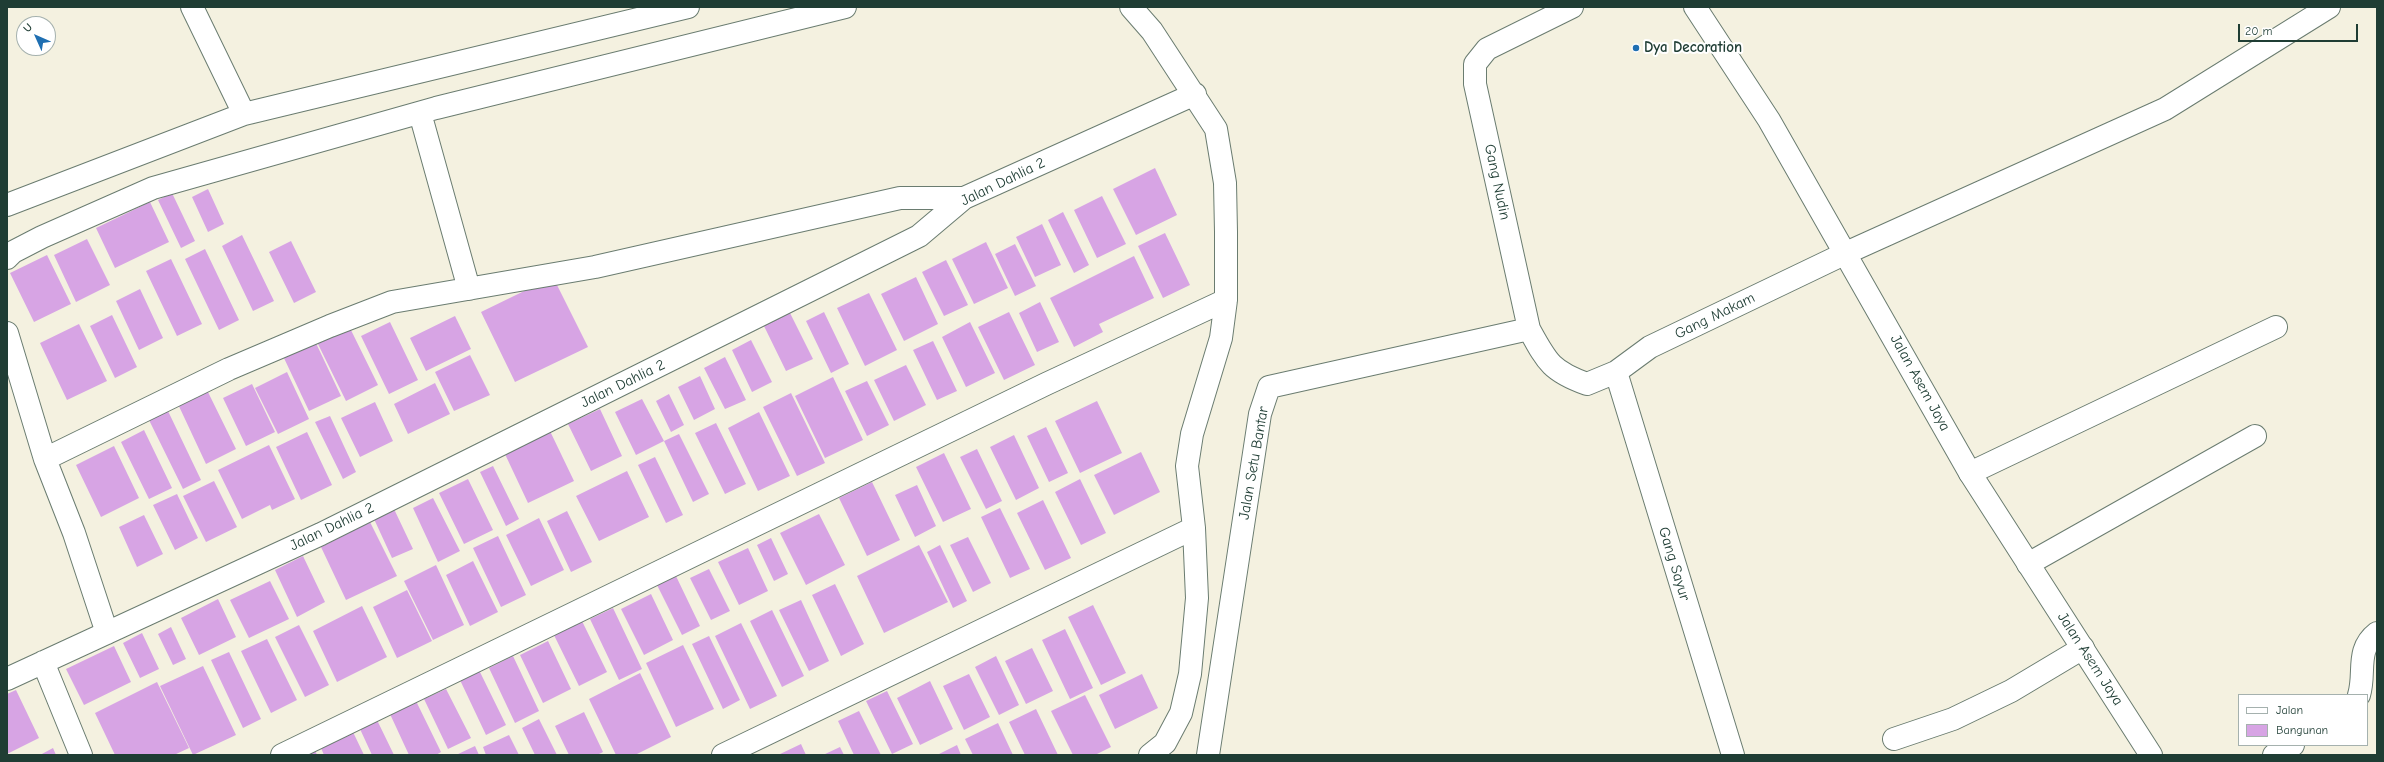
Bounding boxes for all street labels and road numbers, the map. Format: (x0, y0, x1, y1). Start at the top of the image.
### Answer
street label: Gang Nudin (1480, 143, 1514, 221)
street label: Jalan Dahlia 2 (958, 154, 1048, 210)
street label: Gang Makam (1672, 289, 1758, 343)
street label: Jalan Asem Jaya (1886, 332, 1954, 434)
street label: Jalan Dahlia 2 (578, 356, 668, 412)
street label: Jalan Setu Bantar (1235, 405, 1273, 521)
street label: Jalan Dahlia 2 (287, 499, 377, 555)
street label: Gang Sayur (1654, 525, 1694, 603)
street label: Jalan Asem Jaya (2053, 609, 2127, 709)

